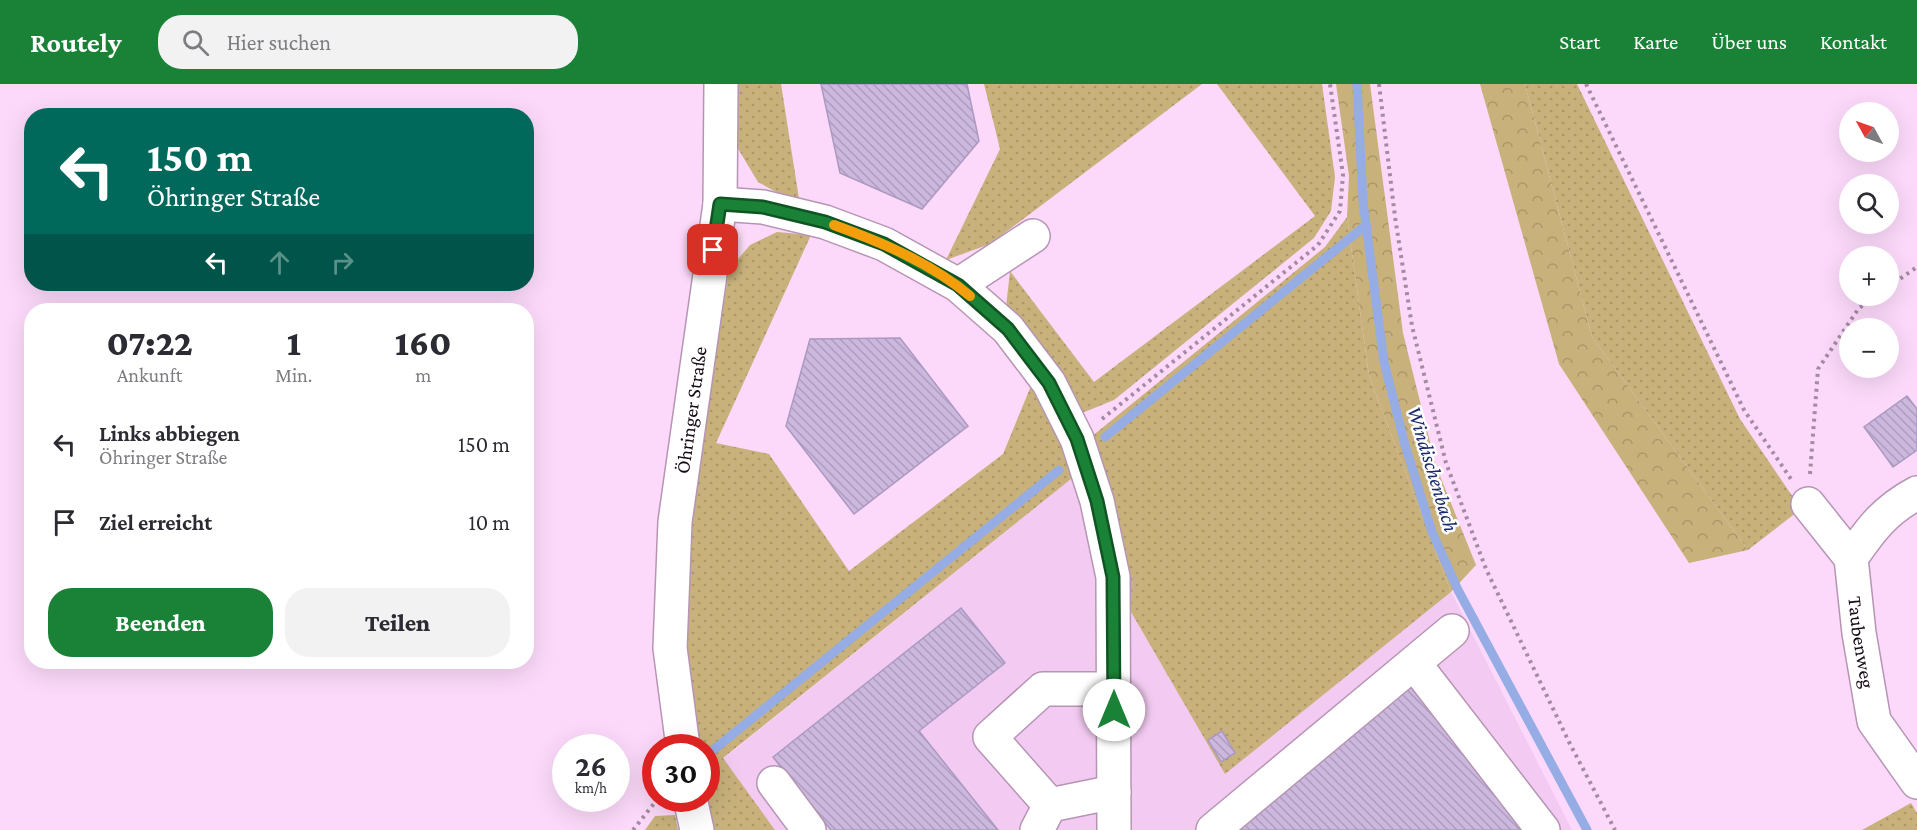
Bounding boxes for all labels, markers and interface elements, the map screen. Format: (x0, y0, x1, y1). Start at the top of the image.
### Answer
search box (158, 15, 578, 69)
icon: search (179, 26, 212, 59)
text: Routely (30, 27, 122, 58)
text: Hier suchen (227, 30, 331, 55)
text: Start (1559, 30, 1600, 54)
text: Karte (1633, 30, 1678, 54)
text: Über uns (1711, 30, 1787, 54)
text: Kontakt (1820, 30, 1887, 54)
north arrow (1839, 102, 1899, 162)
map controls (1839, 102, 1899, 378)
icon: left (48, 132, 126, 210)
text: 150 m (147, 133, 252, 180)
button: search (1839, 174, 1899, 234)
text: Öhringer Straße (147, 182, 320, 212)
pin (687, 224, 738, 275)
icon: arrive (696, 233, 729, 266)
icon: left (200, 246, 233, 279)
icon: ahead (263, 246, 296, 279)
icon: right (326, 246, 359, 279)
button: + (1839, 246, 1899, 306)
button: − (1839, 318, 1899, 378)
text: 07:22 (106, 323, 193, 363)
text: 1 (287, 323, 301, 363)
text: 160 (395, 323, 452, 363)
street label: Öhringer Straße (671, 345, 711, 475)
text: Ankunft (117, 364, 182, 386)
text: Min. (275, 364, 312, 386)
text: m (415, 364, 431, 386)
water label: Windischenbach (1403, 403, 1463, 535)
text: Links abbiegen (99, 421, 240, 446)
icon: left (48, 428, 81, 461)
text: 150 m (458, 432, 510, 457)
text: Öhringer Straße (99, 446, 227, 468)
icon: arrive (48, 506, 81, 539)
text: Ziel erreicht (99, 510, 212, 535)
text: 10 m (468, 510, 510, 535)
button: Beenden (48, 588, 273, 657)
button: Teilen (285, 588, 510, 657)
street label: Taubenweg (1844, 595, 1879, 691)
position arrow (1082, 678, 1146, 742)
speed limit sign: 30 (642, 734, 720, 812)
text: 26 (575, 749, 607, 782)
text: km/h (575, 780, 607, 796)

